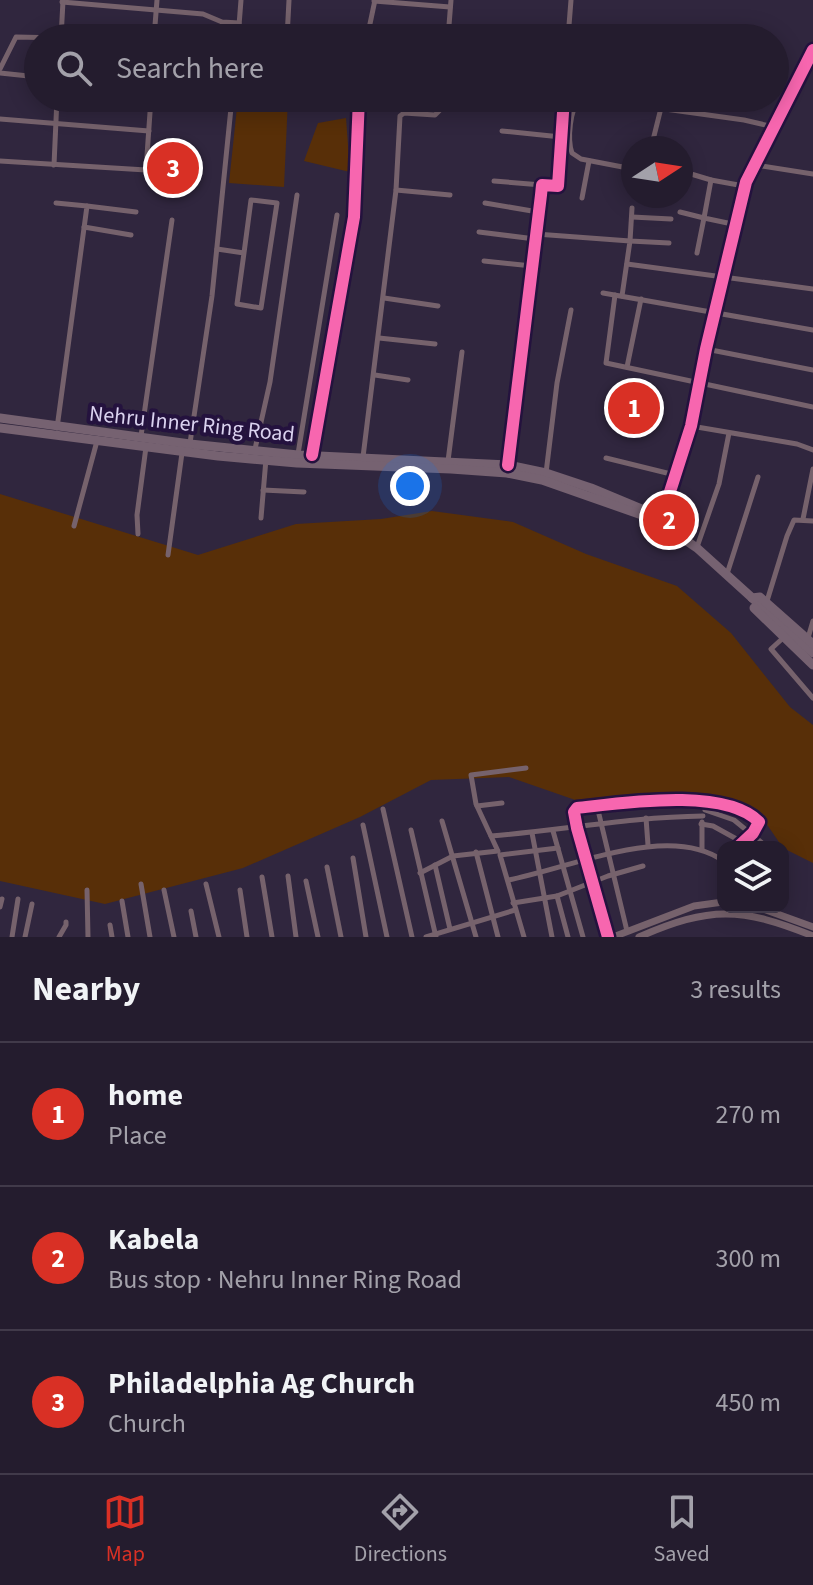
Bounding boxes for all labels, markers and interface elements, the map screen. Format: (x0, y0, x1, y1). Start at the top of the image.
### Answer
search box (24, 24, 789, 112)
icon: search (52, 46, 96, 90)
text: Search here (116, 47, 264, 90)
north arrow (621, 136, 693, 208)
pin: 3 (147, 138, 199, 198)
pin: 1 (608, 378, 660, 438)
street label: Nehru Inner Ring Road (88, 397, 296, 451)
your location (390, 466, 430, 506)
pin: 2 (643, 490, 695, 550)
map controls (717, 841, 789, 913)
button: layers (717, 841, 789, 913)
text: Nearby (32, 965, 140, 1014)
text: 3 results (690, 971, 781, 1008)
text: home (108, 1074, 183, 1117)
text: 1 (51, 1096, 65, 1133)
text: 270 m (715, 1096, 781, 1133)
text: Place (108, 1117, 167, 1154)
text: Kabela (108, 1218, 199, 1261)
text: 2 (51, 1240, 65, 1277)
text: 300 m (715, 1240, 781, 1277)
text: Bus stop · Nehru Inner Ring Road (108, 1261, 462, 1298)
text: Philadelphia Ag Church (108, 1362, 415, 1405)
text: 3 (51, 1384, 65, 1421)
text: 450 m (715, 1384, 781, 1421)
text: Church (108, 1405, 186, 1442)
tab: Map (103, 1490, 147, 1570)
tab: Directions (354, 1490, 447, 1570)
tab: Saved (654, 1490, 710, 1570)

